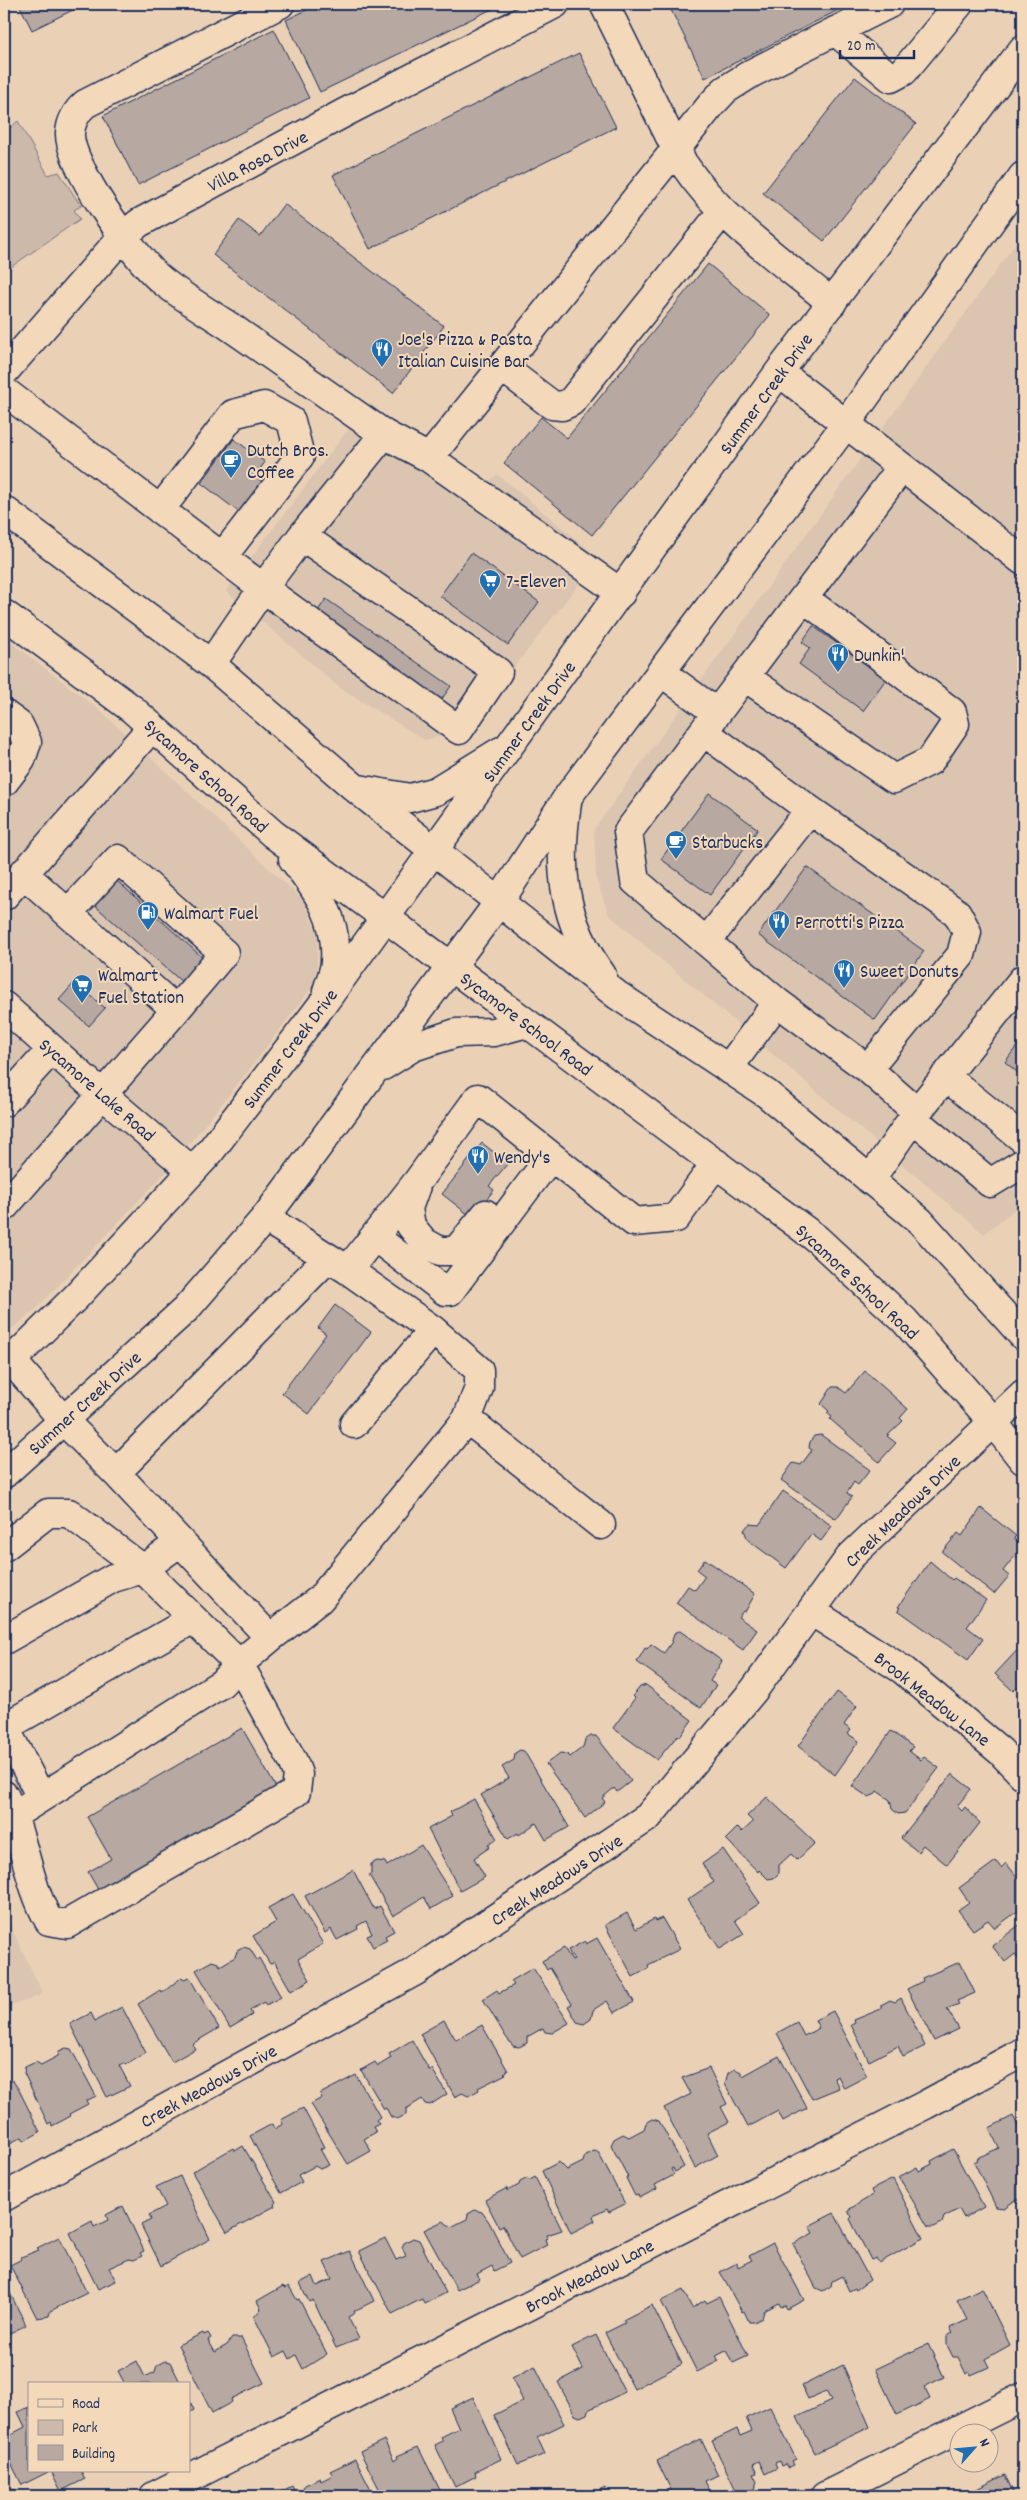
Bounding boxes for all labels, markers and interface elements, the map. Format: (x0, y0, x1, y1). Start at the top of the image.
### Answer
scale bar (840, 28, 913, 60)
text: 20 m (847, 36, 875, 58)
street label: Villa Rosa Drive (204, 125, 314, 201)
place label: Joe's Pizza & Pasta Italian Cuisine Bar (398, 328, 533, 377)
street label: Summer Creek Drive (714, 329, 821, 461)
restaurant icon: Joe's Pizza & Pasta Italian Cuisine Bar (370, 337, 394, 368)
place label: Dutch Bros. Coffee (247, 439, 328, 488)
cafe icon: Dutch Bros. Coffee (219, 448, 243, 479)
supermarket icon: 7-Eleven (478, 568, 502, 599)
place label: 7-Eleven (506, 570, 566, 597)
restaurant icon: Dunkin' (826, 642, 850, 673)
place label: Dunkin' (854, 644, 905, 671)
street label: Summer Creek Drive (477, 657, 584, 789)
street label: Sycamore School Road (136, 714, 273, 841)
cafe icon: Starbucks (664, 829, 688, 860)
place label: Starbucks (692, 831, 763, 858)
fuel station icon: Walmart Fuel (136, 900, 160, 931)
place label: Walmart Fuel (164, 902, 259, 929)
restaurant icon: Perrotti's Pizza (767, 909, 791, 940)
place label: Perrotti's Pizza (795, 911, 905, 938)
restaurant icon: Sweet Donuts (832, 958, 856, 989)
place label: Sweet Donuts (860, 960, 959, 987)
place label: Walmart Fuel Station (98, 964, 184, 1013)
street label: Sycamore School Road (453, 967, 597, 1085)
supermarket icon: Walmart Fuel Station (70, 973, 94, 1004)
street label: Summer Creek Drive (238, 984, 346, 1116)
street label: Sycamore Lake Road (32, 1033, 160, 1150)
restaurant icon: Wendy's (466, 1144, 490, 1175)
place label: Wendy's (494, 1146, 550, 1173)
street label: Sycamore School Road (788, 1219, 923, 1348)
street label: Summer Creek Drive (24, 1346, 149, 1463)
street label: Creek Meadows Drive (840, 1450, 969, 1575)
street label: Brook Meadow Lane (867, 1647, 995, 1755)
street label: Creek Meadows Drive (487, 1829, 629, 1935)
street label: Creek Meadows Drive (137, 2039, 283, 2137)
street label: Brook Meadow Lane (522, 2234, 660, 2322)
legend (28, 2382, 190, 2472)
text: Road (72, 2394, 100, 2416)
text: Park (72, 2418, 98, 2440)
north arrow (950, 2422, 1000, 2472)
text: N (973, 2435, 994, 2451)
text: Building (72, 2444, 115, 2466)

